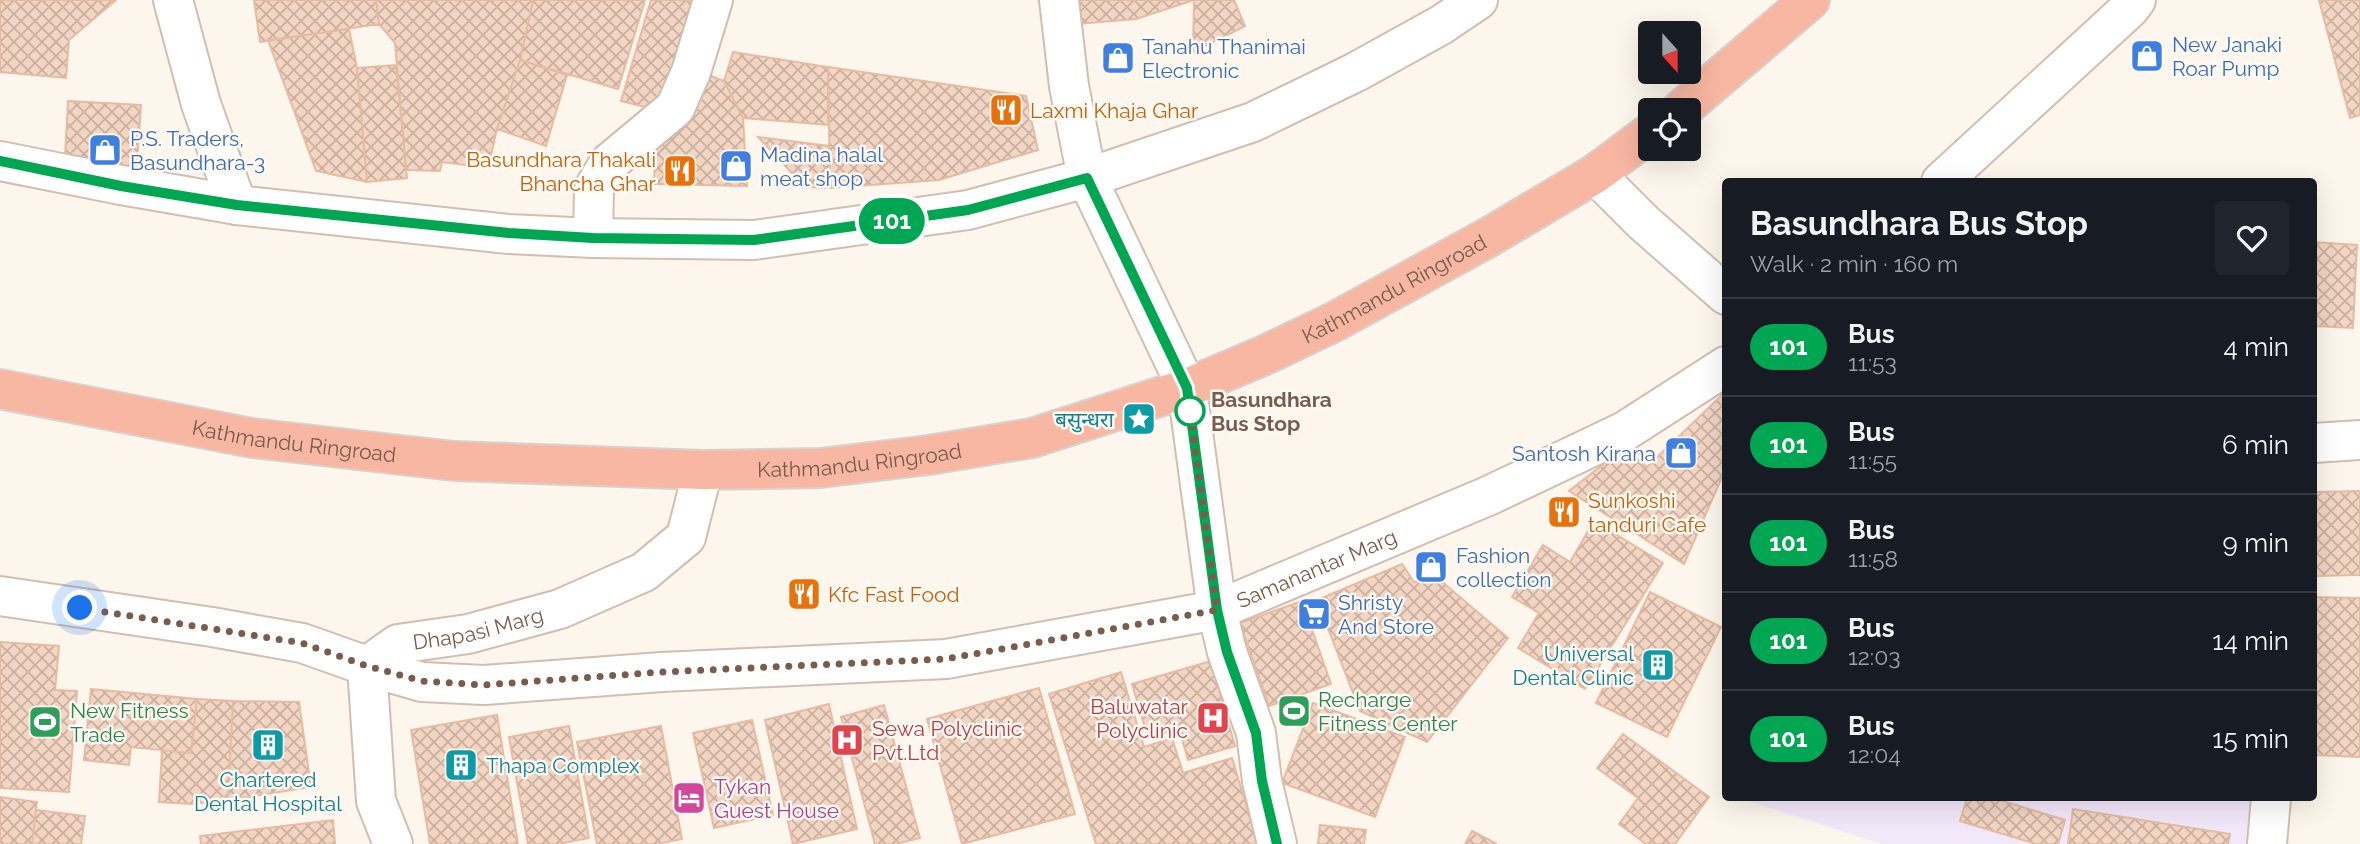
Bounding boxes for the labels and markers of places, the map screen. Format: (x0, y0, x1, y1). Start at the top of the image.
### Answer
place label: New Janaki Roar Pump (2172, 32, 2282, 81)
place label: Tanahu Thanimai Electronic (1142, 34, 1306, 83)
shop icon: New Janaki Roar Pump (2128, 37, 2166, 75)
shop icon: Tanahu Thanimai Electronic (1099, 39, 1137, 77)
restaurant icon: Laxmi Khaja Ghar (987, 91, 1025, 129)
place label: Laxmi Khaja Ghar (1030, 98, 1199, 123)
place label: P.S. Traders, Basundhara-3 (130, 126, 265, 175)
shop icon: P.S. Traders, Basundhara-3 (86, 131, 124, 169)
place label: Madina halal meat shop (760, 142, 883, 191)
place label: Basundhara Thakali Bhancha Ghar (466, 147, 657, 196)
shop icon: Madina halal meat shop (717, 147, 755, 185)
restaurant icon: Basundhara Thakali Bhancha Ghar (661, 152, 699, 190)
place label: Basundhara Bus Stop (1211, 387, 1332, 436)
marker: Basundhara Bus Stop (1175, 396, 1205, 426)
place icon: बसुन्धरा (1120, 400, 1158, 438)
place label: बसुन्धरा (1055, 407, 1115, 433)
shop icon: Santosh Kirana (1662, 434, 1700, 472)
place label: Santosh Kirana (1512, 441, 1656, 466)
place label: Sunkoshi tanduri Cafe (1588, 488, 1706, 537)
restaurant icon: Sunkoshi tanduri Cafe (1545, 493, 1583, 531)
place label: Fashion collection (1456, 543, 1552, 592)
shop icon: Fashion collection (1412, 548, 1450, 586)
restaurant icon: Kfc Fast Food (785, 575, 823, 613)
place label: Kfc Fast Food (828, 582, 959, 607)
place label: Shristy And Store (1338, 590, 1434, 639)
supermarket icon: Shristy And Store (1295, 595, 1333, 633)
place label: Universal Dental Clinic (1513, 641, 1634, 690)
building icon: Universal Dental Clinic (1639, 646, 1677, 684)
place label: Recharge Fitness Center (1318, 687, 1458, 736)
sports icon: Recharge Fitness Center (1275, 692, 1313, 730)
place label: Baluwatar Polyclinic (1090, 694, 1189, 743)
place label: New Fitness Trade (70, 698, 189, 747)
hospital icon: Baluwatar Polyclinic (1194, 699, 1232, 737)
sports icon: New Fitness Trade (26, 703, 64, 741)
place label: Sewa Polyclinic Pvt.Ltd (872, 716, 1022, 765)
hospital icon: Sewa Polyclinic Pvt.Ltd (828, 721, 866, 759)
building icon: Chartered Dental Hospital (249, 726, 287, 764)
building icon: Thapa Complex (442, 746, 480, 784)
place label: Thapa Complex (486, 753, 640, 778)
place label: Chartered Dental Hospital (194, 767, 342, 816)
place label: Tykan Guest House (714, 774, 839, 823)
hotel icon: Tykan Guest House (670, 779, 708, 817)

